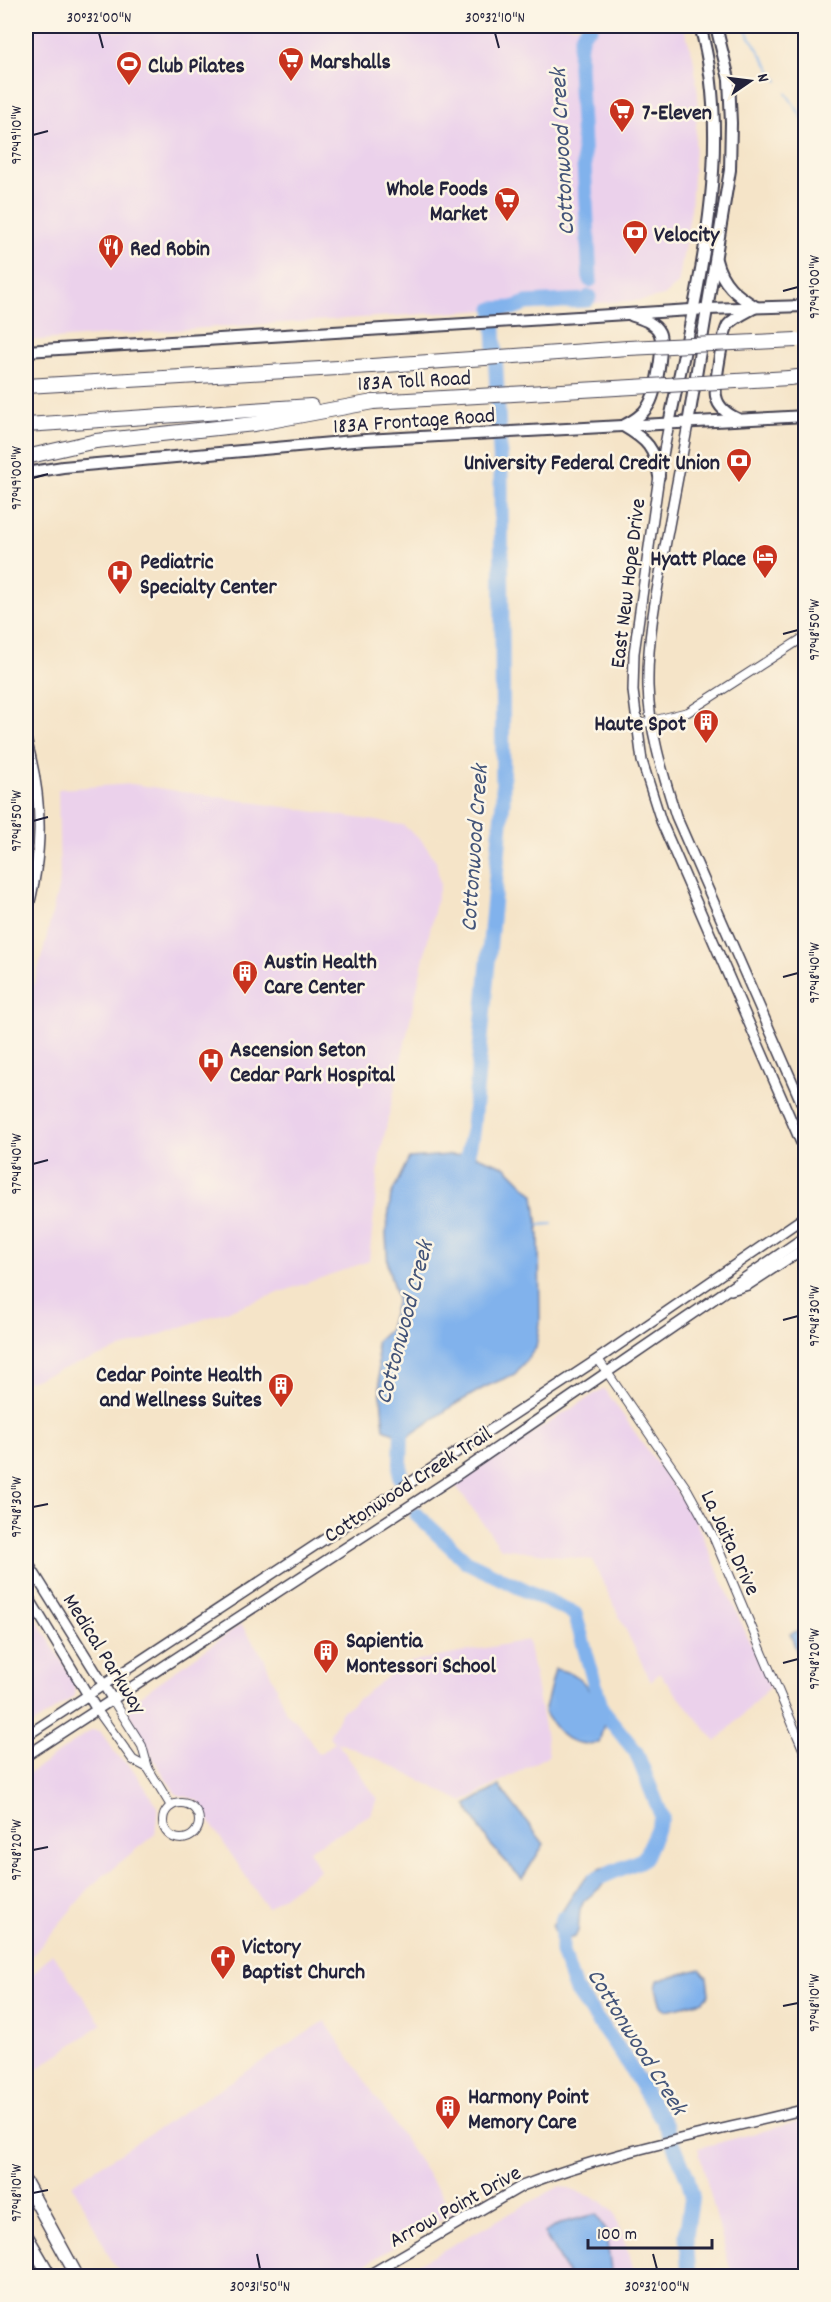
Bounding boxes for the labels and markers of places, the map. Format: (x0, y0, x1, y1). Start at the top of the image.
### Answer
supermarket icon: Marshalls (276, 45, 306, 83)
place label: Marshalls (310, 48, 391, 79)
sports icon: Club Pilates (114, 49, 144, 87)
place label: Club Pilates (148, 52, 245, 83)
supermarket icon: 7-Eleven (607, 96, 637, 134)
place label: 7-Eleven (642, 99, 712, 130)
place label: Whole Foods Market (387, 175, 489, 231)
supermarket icon: Whole Foods Market (492, 185, 522, 223)
bank icon: Velocity (620, 218, 650, 256)
place label: Velocity (654, 221, 720, 252)
restaurant icon: Red Robin (96, 232, 126, 270)
place label: Red Robin (130, 235, 210, 266)
bank icon: University Federal Credit Union (724, 446, 754, 484)
place label: University Federal Credit Union (464, 449, 720, 480)
hotel icon: Hyatt Place (750, 542, 780, 580)
place label: Hyatt Place (650, 545, 746, 576)
place label: Pediatric Specialty Center (140, 548, 278, 604)
hospital icon: Pediatric Specialty Center (105, 558, 135, 596)
building icon: Haute Spot (691, 707, 721, 745)
place label: Haute Spot (594, 710, 687, 741)
place label: Austin Health Care Center (264, 948, 377, 1004)
building icon: Austin Health Care Center (230, 958, 260, 996)
place label: Ascension Seton Cedar Park Hospital (230, 1036, 396, 1092)
hospital icon: Ascension Seton Cedar Park Hospital (196, 1046, 226, 1084)
place label: Cedar Pointe Health and Wellness Suites (96, 1361, 262, 1417)
building icon: Cedar Pointe Health and Wellness Suites (266, 1371, 296, 1409)
place label: Sapientia Montessori School (346, 1627, 496, 1683)
building icon: Sapientia Montessori School (311, 1637, 341, 1675)
place label: Victory Baptist Church (242, 1933, 365, 1989)
church icon: Victory Baptist Church (208, 1943, 238, 1981)
place label: Harmony Point Memory Care (468, 2083, 590, 2139)
building icon: Harmony Point Memory Care (433, 2093, 463, 2131)

